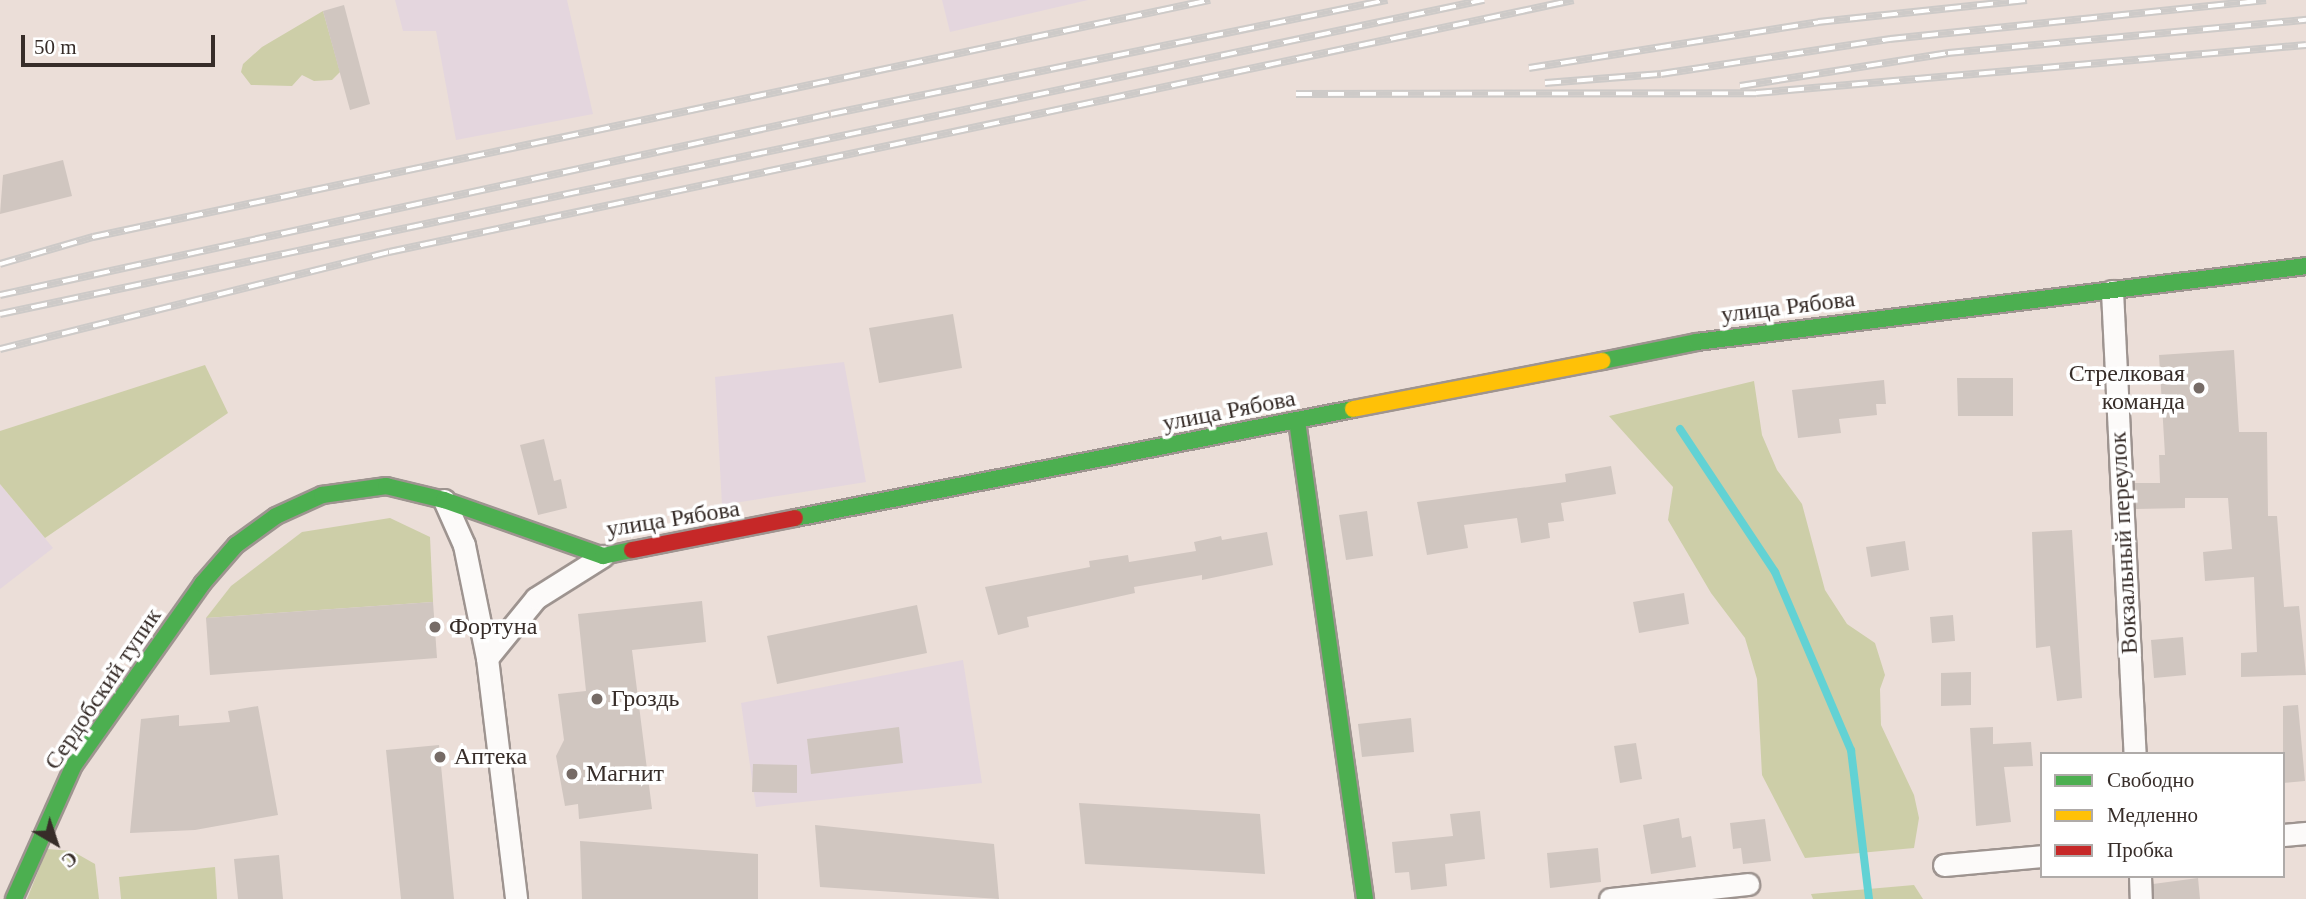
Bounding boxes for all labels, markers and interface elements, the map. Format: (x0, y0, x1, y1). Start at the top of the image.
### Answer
scale bar (24, 21, 219, 65)
text: 50 m (34, 35, 77, 59)
street label: улица Рябова (1719, 285, 1857, 329)
place label: Стрелковая команда (2069, 360, 2185, 416)
marker: Стрелковая команда (2191, 380, 2207, 396)
street label: улица Рябова (1160, 384, 1298, 438)
street label: Вокзальный переулок (2104, 431, 2144, 655)
street label: улица Рябова (604, 494, 742, 544)
street label: Сердобский тупик (38, 603, 168, 775)
place label: Фортуна (449, 613, 537, 641)
marker: Фортуна (427, 619, 443, 635)
place label: Гроздь (611, 685, 680, 713)
marker: Гроздь (589, 691, 605, 707)
place label: Аптека (454, 743, 527, 771)
marker: Аптека (432, 749, 448, 765)
legend (2040, 752, 2285, 878)
place label: Магнит (586, 760, 664, 788)
marker: Магнит (564, 766, 580, 782)
text: Свободно (2107, 768, 2194, 792)
text: Медленно (2107, 803, 2198, 827)
north arrow (21, 808, 91, 878)
text: Пробка (2107, 838, 2173, 862)
text: С (58, 847, 81, 872)

